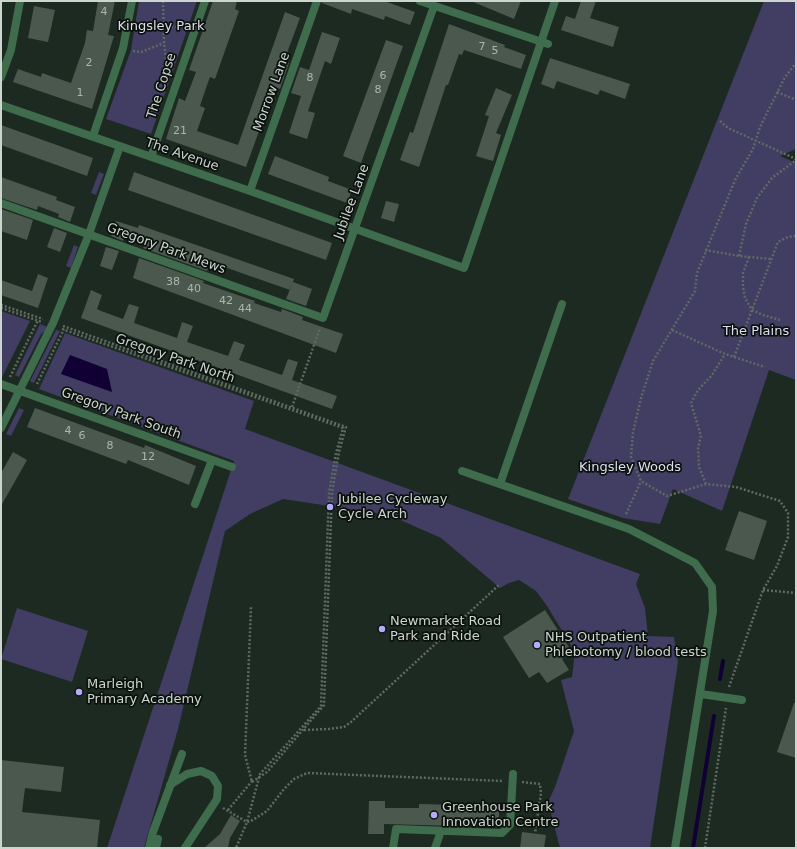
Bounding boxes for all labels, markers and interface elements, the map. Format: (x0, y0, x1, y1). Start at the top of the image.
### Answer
house number: 4 (101, 5, 107, 19)
park label: Kingsley Park (118, 19, 204, 35)
house number: 7 (479, 40, 485, 54)
house number: 5 (492, 44, 498, 58)
street label: Morrow Lane (250, 50, 294, 134)
street label: The Copse (144, 51, 180, 121)
house number: 2 (86, 56, 92, 70)
house number: 6 (380, 69, 386, 83)
house number: 8 (307, 71, 313, 85)
house number: 8 (375, 83, 381, 97)
house number: 1 (77, 86, 83, 100)
house number: 21 (173, 124, 187, 138)
street label: The Avenue (143, 135, 221, 175)
street label: Jubilee Lane (331, 162, 373, 242)
street label: Gregory Park Mews (104, 220, 228, 278)
house number: 38 (166, 275, 180, 289)
house number: 40 (187, 282, 201, 296)
house number: 42 (219, 294, 233, 308)
house number: 44 (238, 302, 252, 316)
park label: The Plains (723, 324, 789, 340)
street label: Gregory Park North (113, 331, 237, 387)
street label: Gregory Park South (59, 385, 183, 443)
house number: 4 (65, 424, 71, 438)
house number: 6 (79, 429, 85, 443)
house number: 8 (107, 439, 113, 453)
house number: 12 (141, 450, 155, 464)
park label: Kingsley Woods (579, 460, 681, 476)
place label: Jubilee Cycleway Cycle Arch (338, 492, 447, 523)
marker: Jubilee Cycleway Cycle Arch (325, 502, 335, 512)
place label: Newmarket Road Park and Ride (390, 614, 501, 645)
marker: Newmarket Road Park and Ride (377, 624, 387, 634)
place label: NHS Outpatient Phlebotomy / blood tests (545, 630, 707, 661)
marker: NHS Outpatient Phlebotomy / blood tests (532, 640, 542, 650)
place label: Marleigh Primary Academy (87, 677, 202, 708)
marker: Marleigh Primary Academy (74, 687, 84, 697)
place label: Greenhouse Park Innovation Centre (442, 800, 558, 831)
marker: Greenhouse Park Innovation Centre (429, 810, 439, 820)

